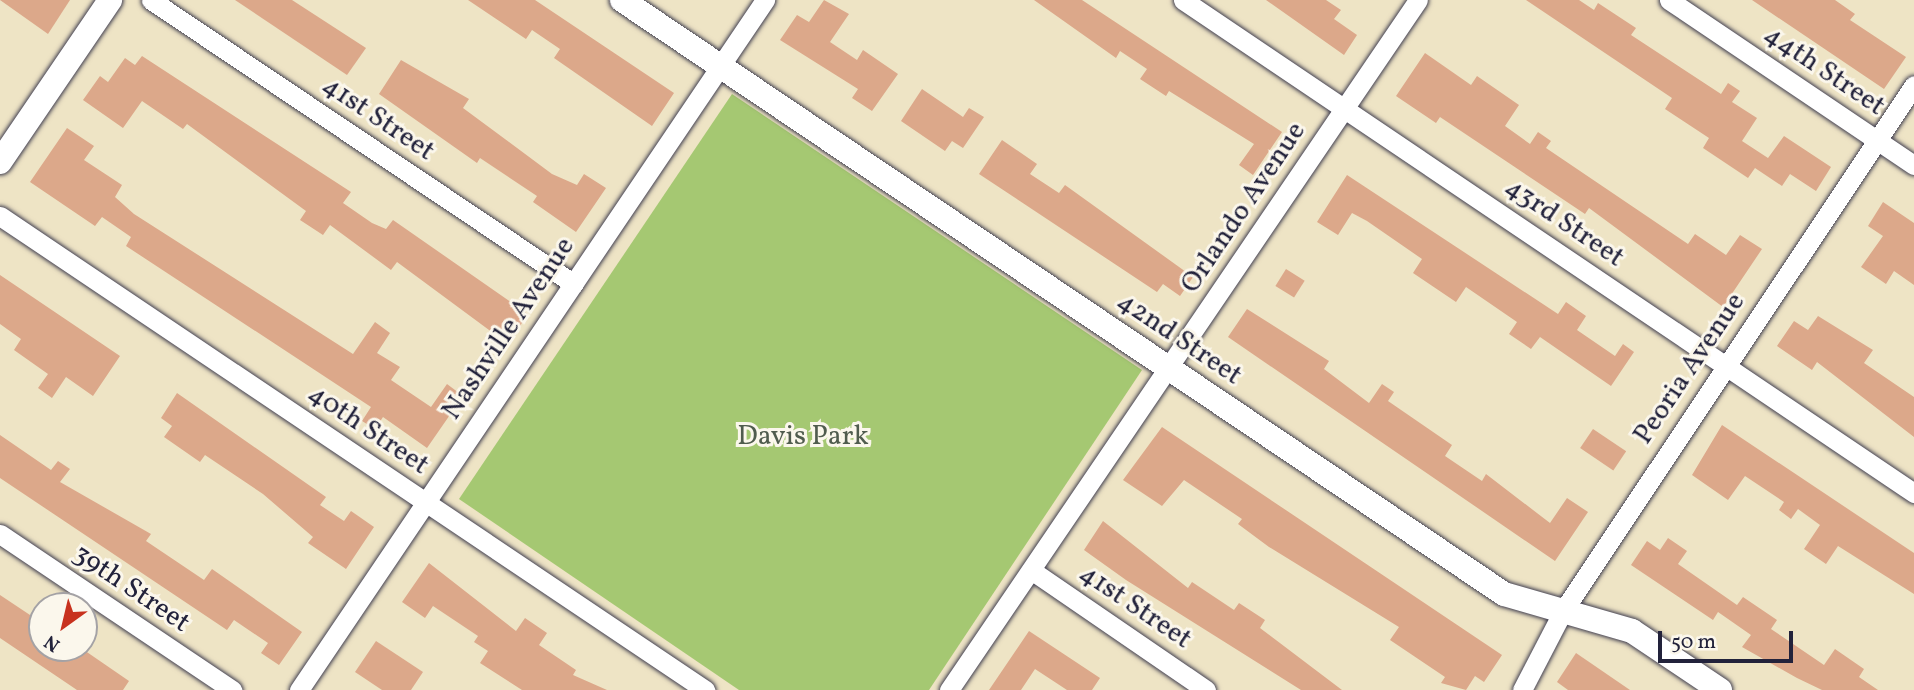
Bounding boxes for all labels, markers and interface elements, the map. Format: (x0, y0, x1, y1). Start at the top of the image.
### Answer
street label: 44th Street (1757, 18, 1891, 124)
street label: 41st Street (315, 69, 441, 169)
street label: Orlando Avenue (1174, 116, 1314, 300)
street label: 43rd Street (1498, 171, 1630, 275)
street label: Nashville Avenue (436, 231, 582, 427)
street label: 42nd Street (1110, 285, 1248, 393)
street label: Peoria Avenue (1627, 287, 1753, 451)
street label: 40th Street (301, 377, 435, 483)
park label: Davis Park (737, 420, 869, 454)
street label: 39th Street (66, 538, 196, 640)
street label: 41st Street (1072, 557, 1198, 657)
north arrow (28, 592, 98, 662)
scale bar (1662, 616, 1797, 660)
text: N (39, 628, 65, 657)
text: 50 m (1671, 628, 1716, 657)

